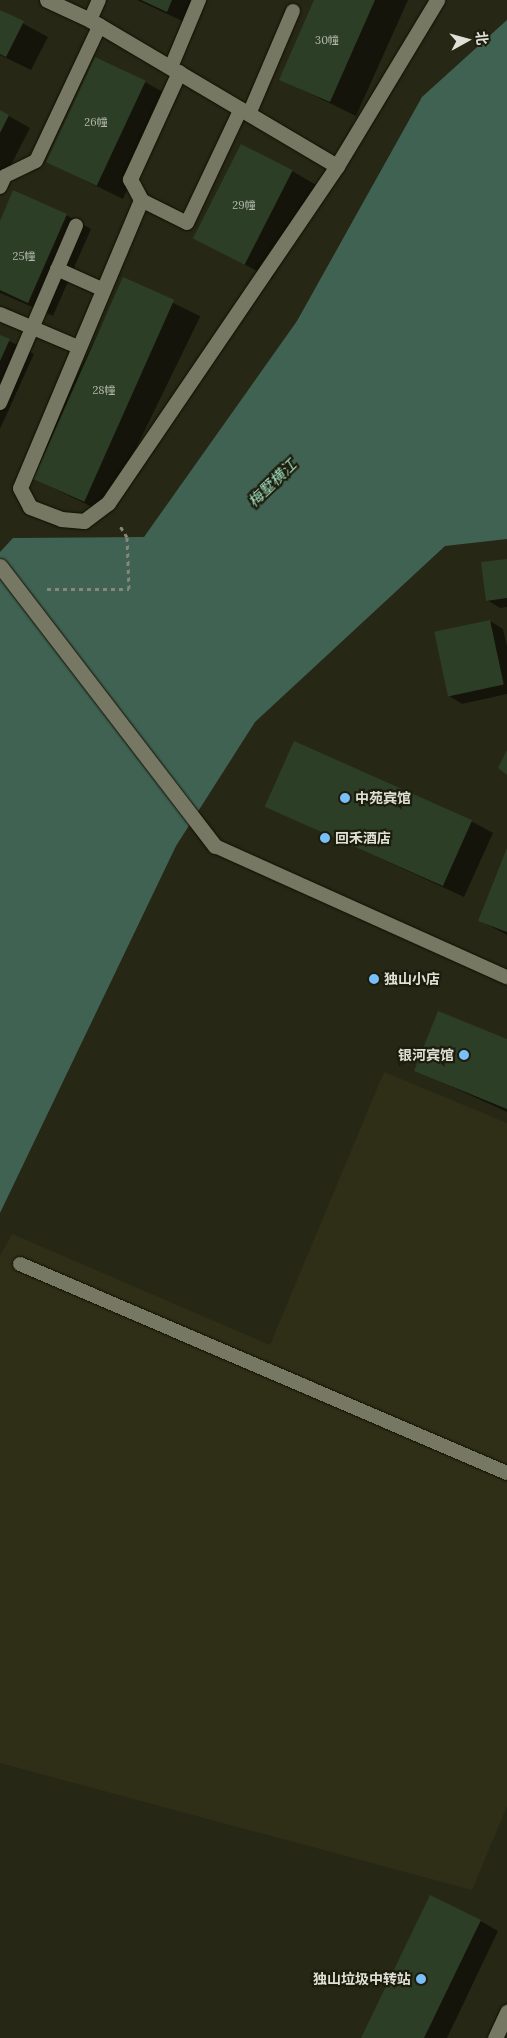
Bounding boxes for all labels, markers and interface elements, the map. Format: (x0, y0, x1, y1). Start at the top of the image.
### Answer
north arrow (442, 15, 492, 65)
text: 北 (472, 30, 492, 46)
house number: 30幢 (315, 33, 339, 47)
house number: 26幢 (84, 115, 108, 129)
house number: 29幢 (232, 198, 256, 212)
house number: 25幢 (13, 249, 35, 263)
house number: 28幢 (92, 383, 116, 397)
water label: 梅墅横江 (244, 456, 300, 510)
place label: 中苑宾馆 (355, 790, 411, 806)
marker: 中苑宾馆 (339, 792, 351, 804)
place label: 回禾酒店 (335, 830, 391, 846)
marker: 回禾酒店 (319, 832, 331, 844)
place label: 独山小店 (384, 971, 440, 987)
marker: 独山小店 (368, 973, 380, 985)
place label: 银河宾馆 (398, 1047, 454, 1063)
marker: 银河宾馆 (458, 1049, 470, 1061)
place label: 独山垃圾中转站 (313, 1971, 411, 1987)
marker: 独山垃圾中转站 (415, 1973, 427, 1985)

